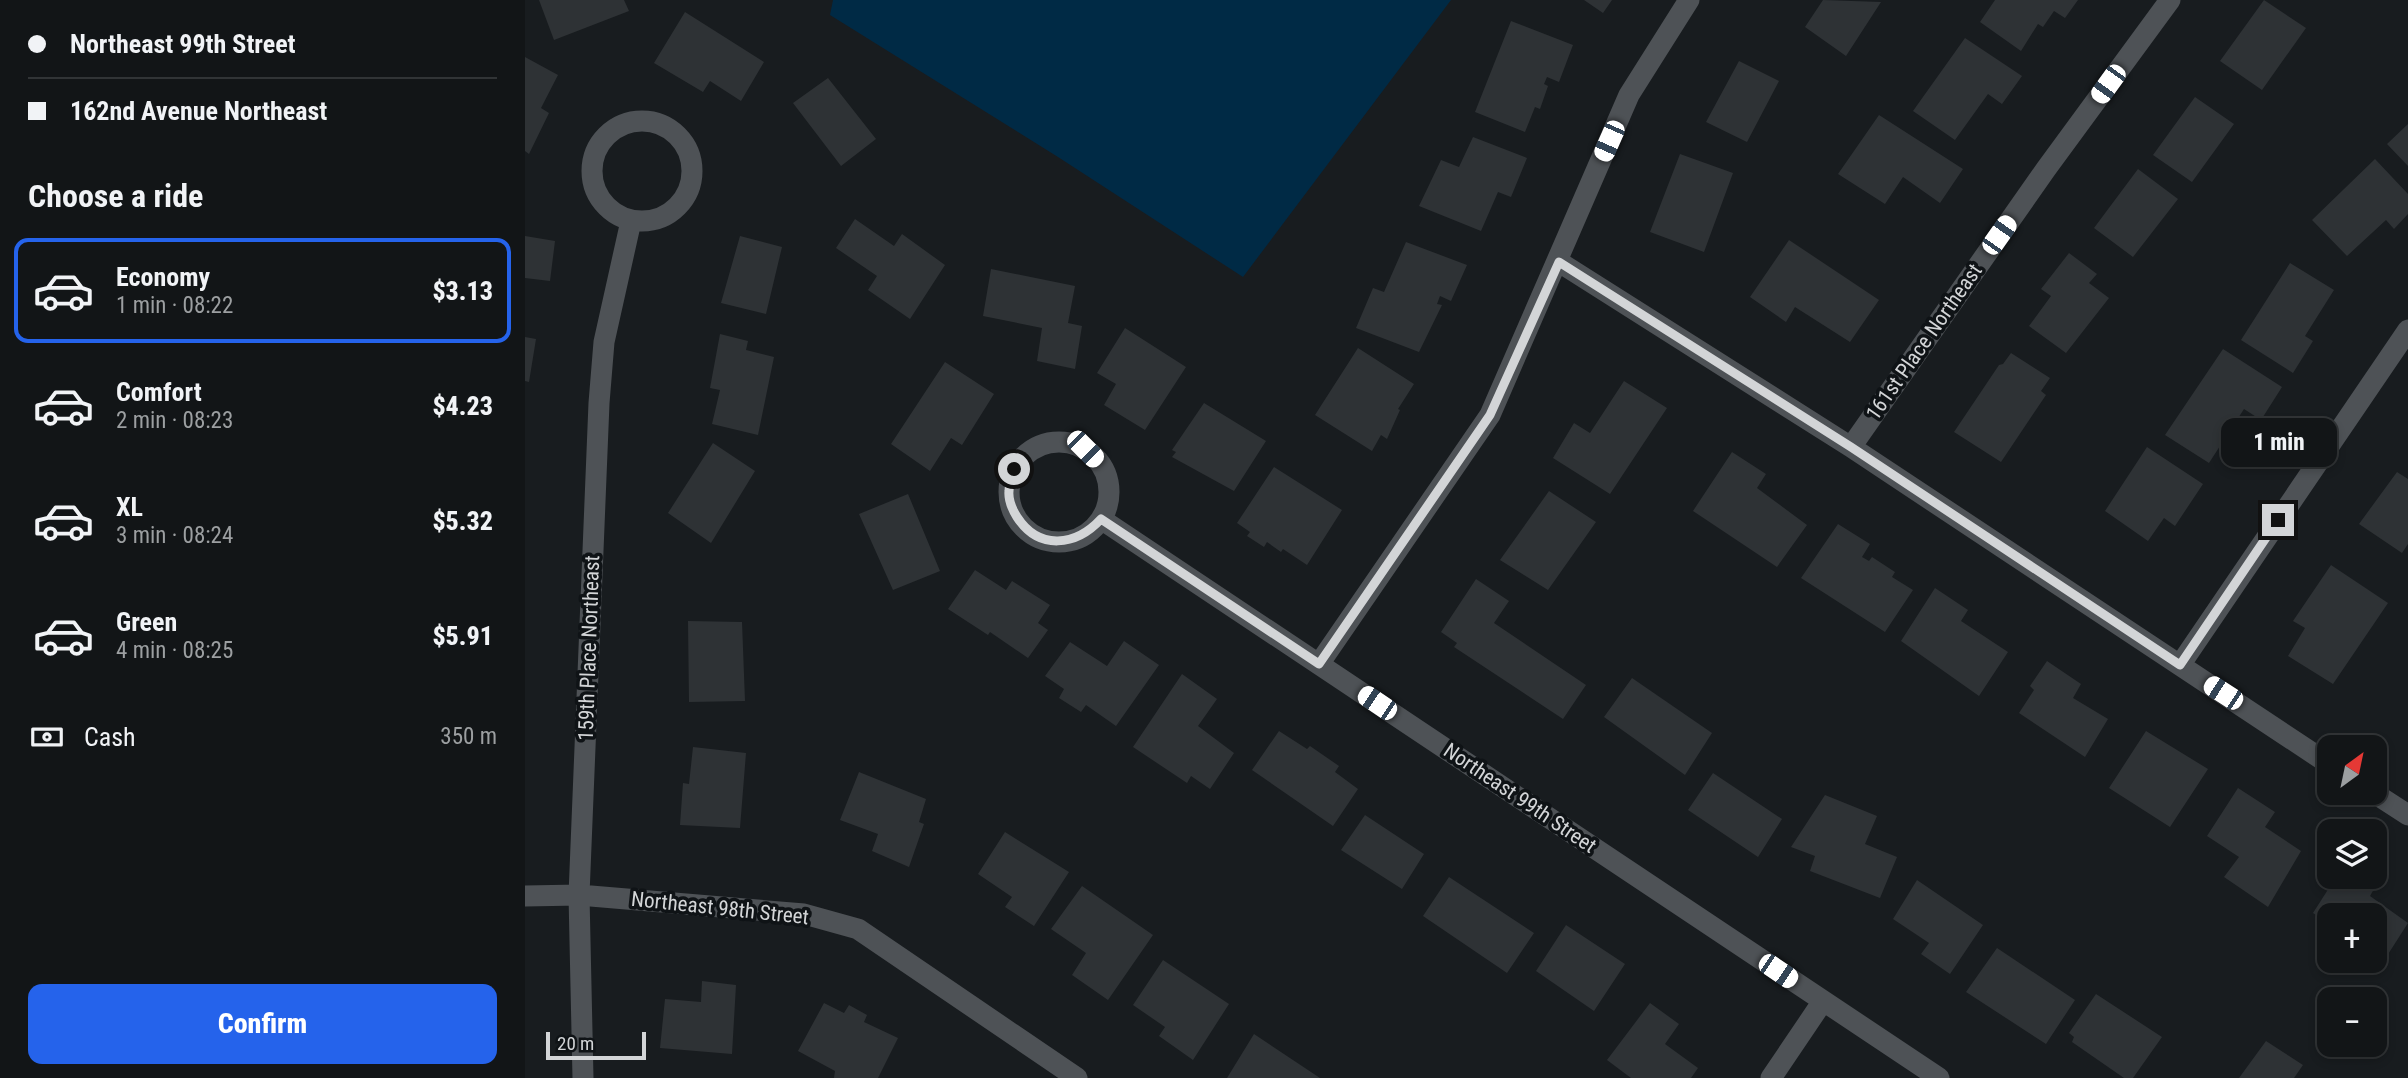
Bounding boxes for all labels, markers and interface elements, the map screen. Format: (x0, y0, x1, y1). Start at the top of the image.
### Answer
text: Northeast 99th Street (70, 29, 296, 59)
car (2088, 61, 2129, 107)
text: 162nd Avenue Northeast (70, 96, 327, 126)
car (1591, 118, 1628, 164)
text: Choose a ride (28, 177, 203, 215)
car (1979, 212, 2020, 258)
icon: car (32, 259, 95, 322)
street label: 161st Place Northeast (1861, 259, 1987, 425)
text: Economy (116, 262, 210, 292)
text: $3.13 (432, 276, 493, 306)
text: 1 min · 08:22 (116, 292, 233, 319)
icon: car (32, 374, 95, 437)
text: Comfort (116, 377, 202, 407)
text: $4.23 (432, 391, 493, 421)
text: 2 min · 08:23 (116, 407, 233, 434)
callout: 1 min (2220, 419, 2336, 468)
car (1063, 427, 1108, 471)
text: 1 min (2253, 429, 2305, 456)
route start (998, 453, 1030, 485)
icon: car (32, 489, 95, 552)
text: XL (116, 492, 143, 522)
route end (2262, 504, 2294, 536)
text: $5.32 (432, 506, 493, 536)
text: 3 min · 08:24 (116, 522, 233, 549)
street label: 159th Place Northeast (574, 555, 604, 741)
icon: car (32, 604, 95, 667)
text: Green (116, 607, 177, 637)
text: $5.91 (432, 621, 493, 651)
text: 4 min · 08:25 (116, 637, 233, 664)
car (2200, 673, 2247, 713)
car (1354, 683, 1401, 723)
icon: cash (28, 718, 66, 756)
text: Cash (84, 722, 136, 752)
text: 350 m (440, 723, 497, 750)
north arrow (2317, 735, 2387, 805)
map controls (2317, 735, 2387, 1057)
street label: Northeast 99th Street (1439, 738, 1601, 858)
button: layers (2317, 819, 2387, 889)
street label: Northeast 98th Street (630, 887, 810, 929)
button: + (2317, 903, 2387, 973)
car (1755, 951, 1802, 991)
button: Confirm (28, 984, 497, 1064)
button: − (2317, 987, 2387, 1057)
scale bar (546, 1029, 646, 1061)
text: 20 m (557, 1032, 594, 1055)

